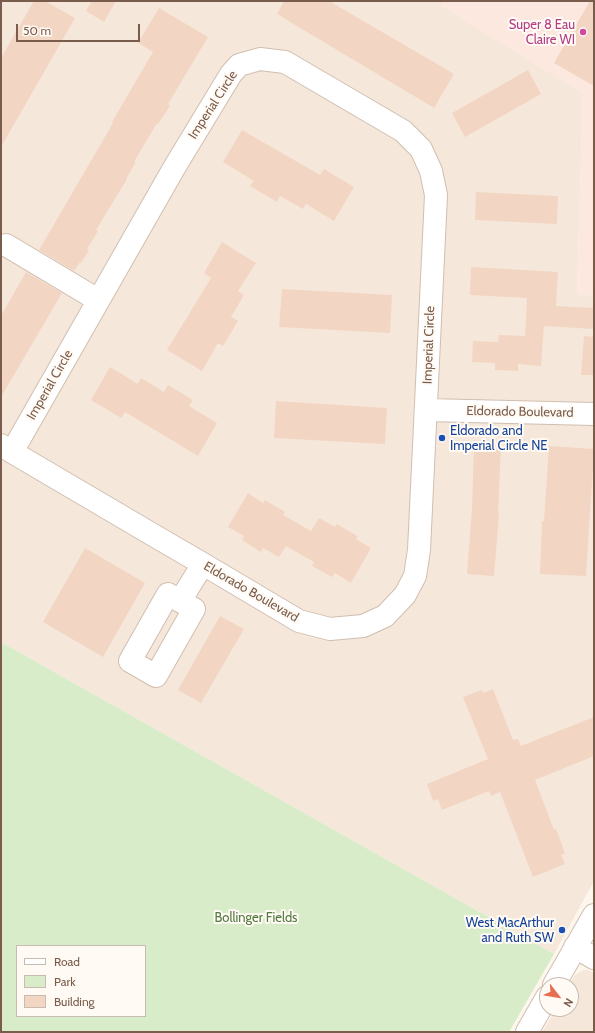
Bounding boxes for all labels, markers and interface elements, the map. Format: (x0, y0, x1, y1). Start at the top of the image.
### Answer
scale bar (18, 16, 142, 42)
place label: Super 8 Eau Claire WI (509, 17, 575, 48)
text: 50 m (23, 23, 51, 38)
marker: Super 8 Eau Claire WI (578, 27, 588, 37)
street label: Imperial Circle (185, 68, 241, 142)
street label: Imperial Circle (420, 306, 438, 384)
street label: Imperial Circle (24, 347, 76, 423)
street label: Eldorado Boulevard (466, 403, 574, 421)
place label: Eldorado and Imperial Circle NE (450, 423, 548, 454)
marker: Eldorado and Imperial Circle NE (437, 433, 447, 443)
street label: Eldorado Boulevard (201, 558, 301, 626)
park label: Bollinger Fields (215, 910, 297, 926)
place label: West MacArthur and Ruth SW (466, 915, 554, 946)
marker: West MacArthur and Ruth SW (557, 925, 567, 935)
legend (16, 945, 146, 1017)
text: Road (54, 954, 80, 969)
text: Park (54, 974, 76, 989)
north arrow (539, 977, 579, 1017)
text: Building (54, 994, 95, 1009)
text: N (560, 996, 576, 1010)

